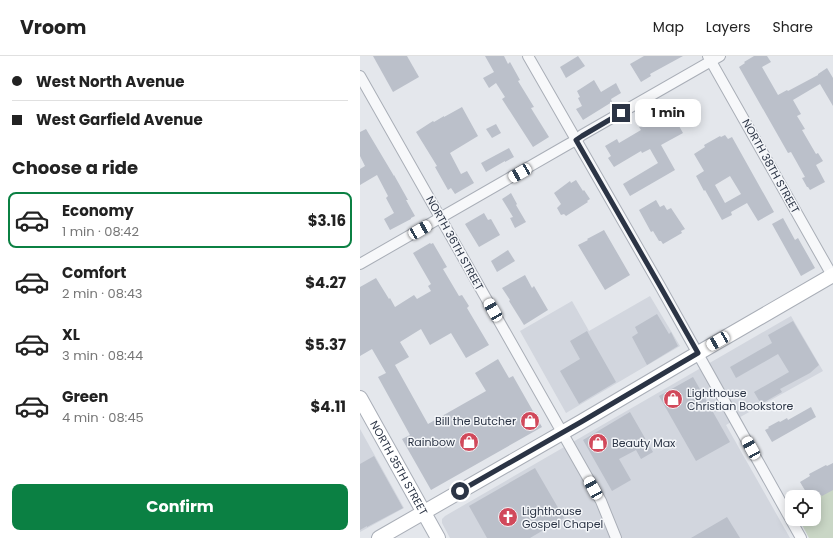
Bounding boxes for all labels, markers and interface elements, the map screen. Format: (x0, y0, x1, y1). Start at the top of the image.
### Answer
text: Vroom (20, 14, 86, 41)
text: Map (653, 17, 684, 37)
text: Layers (706, 17, 750, 37)
text: Share (772, 17, 813, 37)
text: West North Avenue (36, 71, 184, 92)
callout: 1 min (635, 99, 701, 127)
text: 1 min (651, 103, 685, 122)
route end (612, 104, 630, 122)
text: West Garfield Avenue (36, 109, 203, 130)
street label: NORTH 38TH STREET (738, 116, 804, 216)
text: Choose a ride (12, 155, 138, 180)
car (507, 162, 533, 184)
street label: NORTH 36TH STREET (422, 193, 488, 293)
text: Economy (62, 200, 134, 221)
icon: car (14, 202, 50, 238)
text: $3.16 (308, 210, 346, 231)
car (407, 219, 433, 241)
text: 1 min · 08:42 (62, 222, 139, 241)
text: Comfort (62, 262, 126, 283)
icon: car (14, 264, 50, 300)
text: $4.27 (305, 272, 346, 293)
text: 2 min · 08:43 (62, 284, 143, 303)
car (482, 297, 504, 323)
text: XL (62, 324, 80, 345)
icon: car (14, 326, 50, 362)
car (705, 330, 731, 352)
text: $5.37 (305, 334, 346, 355)
text: 3 min · 08:44 (62, 346, 143, 365)
place label: Lighthouse Christian Bookstore (687, 385, 794, 414)
text: Green (62, 386, 108, 407)
icon: car (14, 388, 50, 424)
shop icon: Lighthouse Christian Bookstore (662, 388, 684, 410)
text: $4.11 (310, 396, 346, 417)
text: 4 min · 08:45 (62, 408, 144, 427)
shop icon: Bill the Butcher (519, 410, 541, 432)
place label: Bill the Butcher (435, 413, 516, 429)
street label: NORTH 35TH STREET (366, 418, 432, 518)
shop icon: Rainbow (458, 431, 480, 453)
shop icon: Beauty Max (587, 432, 609, 454)
place label: Rainbow (408, 434, 455, 450)
place label: Beauty Max (612, 435, 676, 451)
car (740, 435, 762, 461)
car (582, 475, 604, 501)
route start (451, 482, 469, 500)
button: Confirm (12, 484, 348, 530)
map controls (785, 490, 821, 526)
button: locate (785, 490, 821, 526)
place label: Lighthouse Gospel Chapel (522, 503, 603, 532)
church icon: Lighthouse Gospel Chapel (497, 506, 519, 528)

